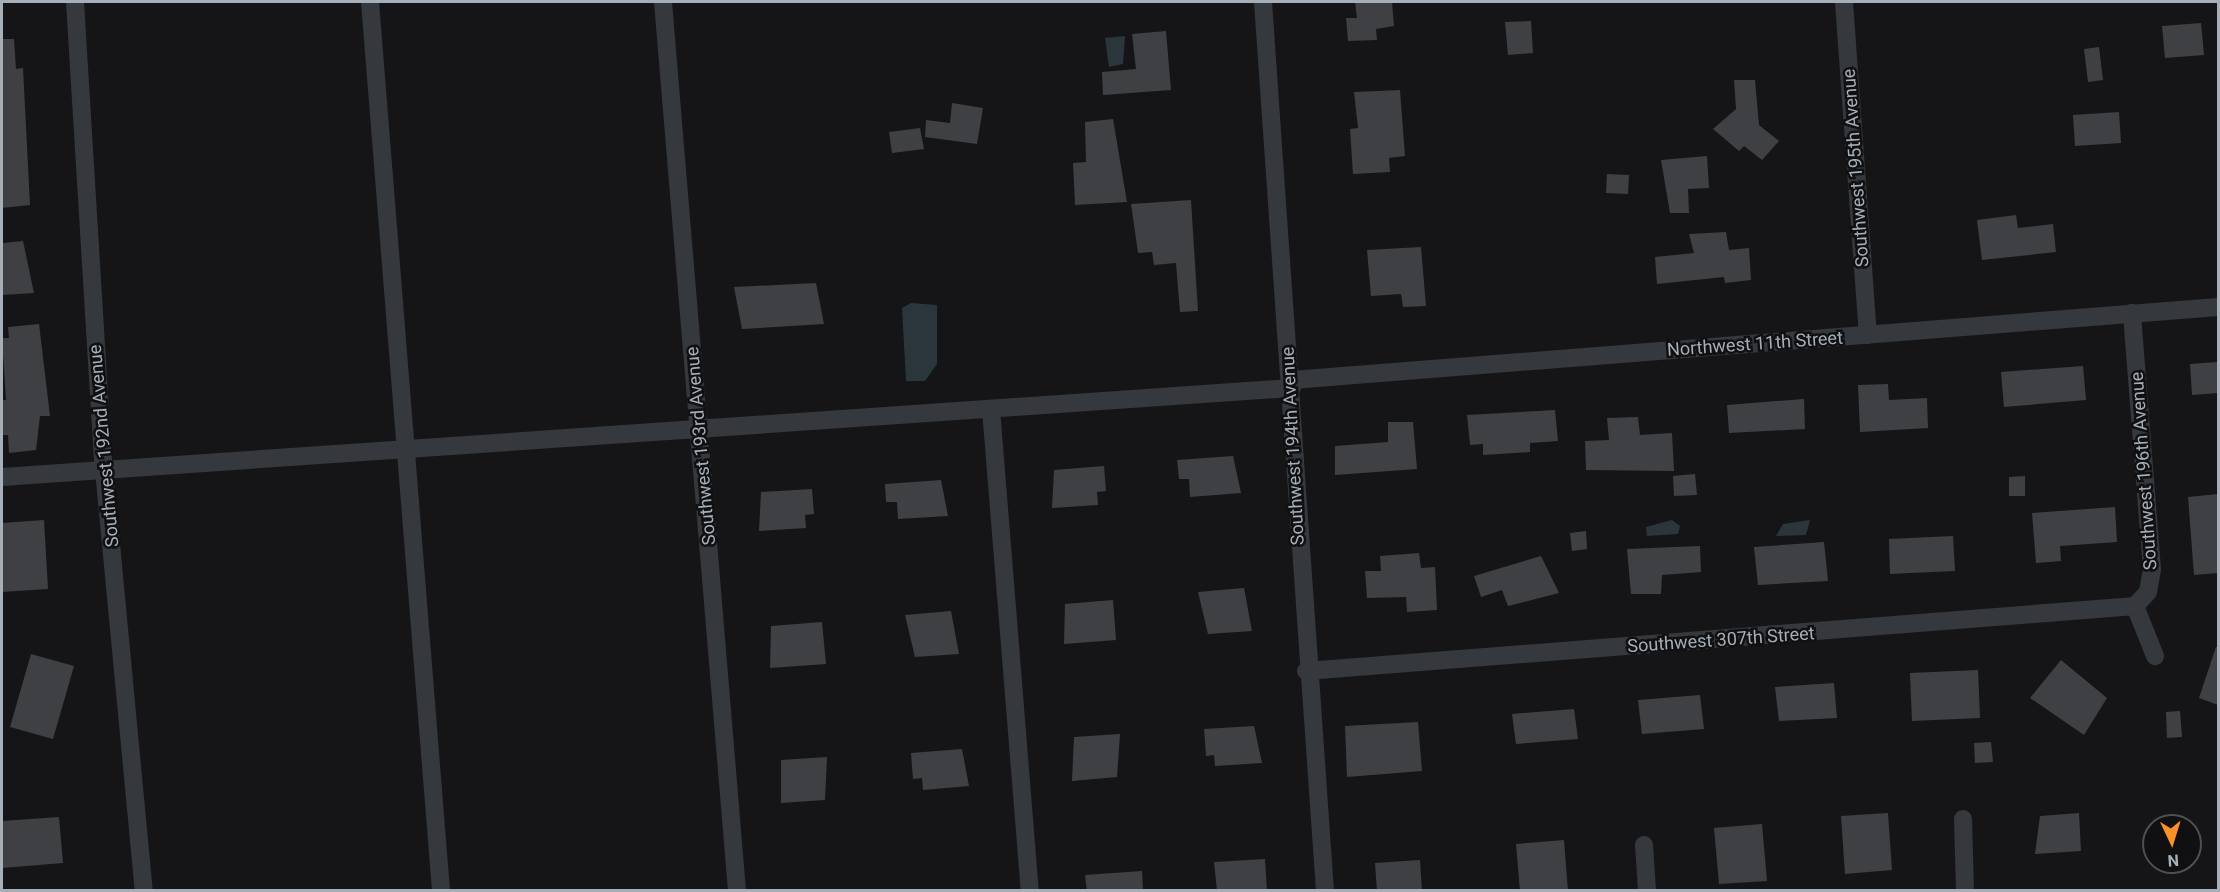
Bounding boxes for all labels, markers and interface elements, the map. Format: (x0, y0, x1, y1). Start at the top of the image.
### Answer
street label: Southwest 195th Avenue (1838, 68, 1874, 268)
street label: Northwest 11th Street (1666, 327, 1844, 361)
street label: Southwest 192nd Avenue (84, 344, 124, 548)
street label: Southwest 193rd Avenue (682, 346, 720, 546)
street label: Southwest 194th Avenue (1277, 346, 1309, 546)
street label: Southwest 196th Avenue (2126, 371, 2162, 571)
street label: Southwest 307th Street (1627, 623, 1815, 657)
north arrow (2142, 814, 2202, 874)
text: N (2167, 851, 2179, 870)

